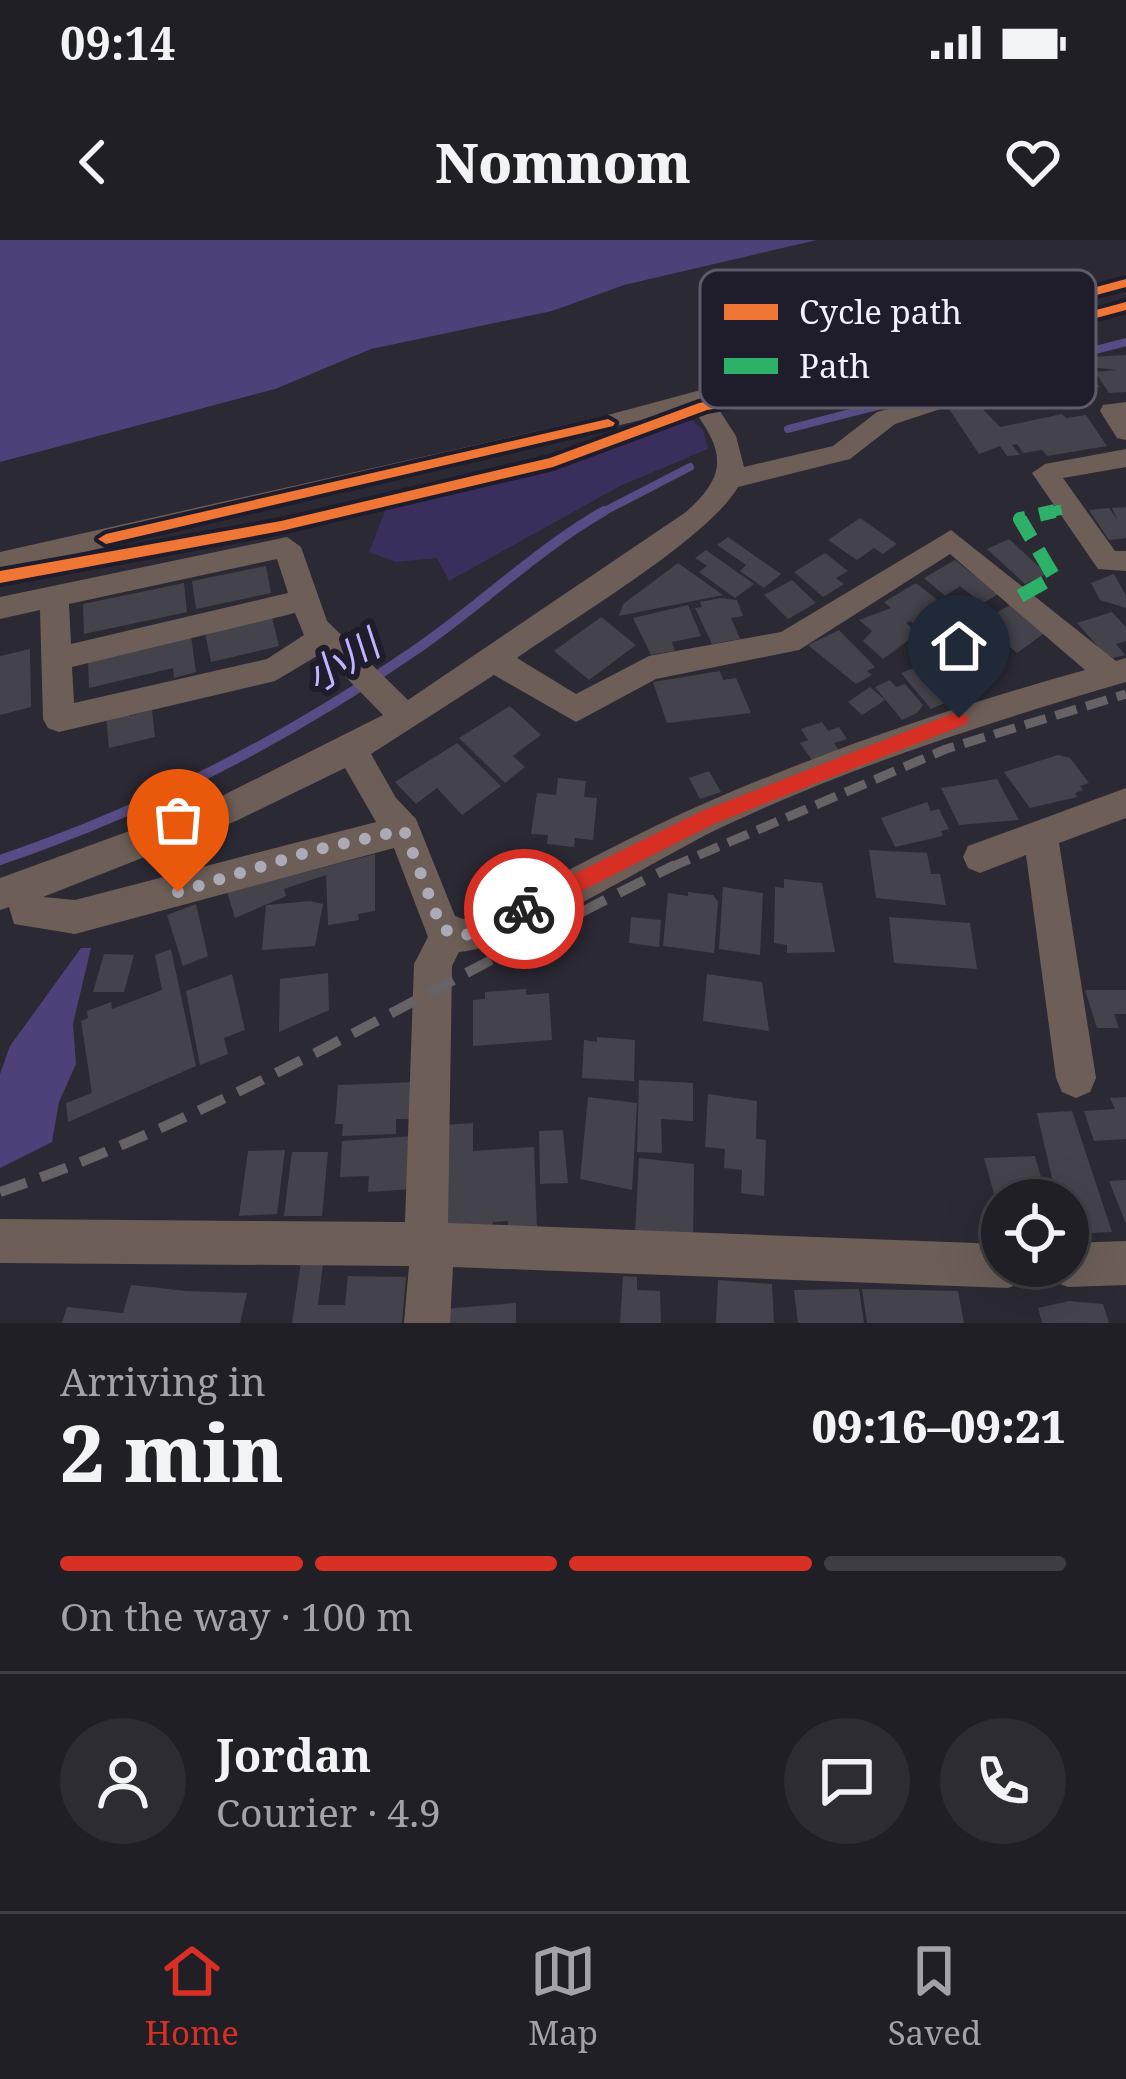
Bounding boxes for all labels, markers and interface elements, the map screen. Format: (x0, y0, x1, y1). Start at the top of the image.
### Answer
text: 09:14 (60, 12, 175, 73)
text: Nomnom (435, 125, 691, 199)
icon: back (60, 129, 126, 195)
icon: heart (1000, 129, 1066, 195)
legend (700, 270, 1096, 408)
text: Cycle path (799, 289, 962, 334)
text: Path (799, 343, 870, 388)
pin (908, 595, 1010, 718)
icon: home (926, 613, 992, 679)
water label: 小川 (294, 614, 392, 703)
pin (127, 769, 229, 892)
icon: bag (145, 787, 211, 853)
courier (464, 849, 584, 969)
icon: bike (491, 876, 557, 942)
map controls (981, 1179, 1089, 1287)
button: locate (981, 1179, 1089, 1287)
text: Arriving in (60, 1354, 266, 1407)
text: 09:16–09:21 (811, 1395, 1066, 1456)
text: 2 min (60, 1399, 284, 1505)
text: On the way · 100 m (60, 1589, 413, 1642)
button: person (60, 1718, 186, 1844)
button: chat (784, 1718, 910, 1844)
button: phone (940, 1718, 1066, 1844)
text: Jordan (216, 1724, 371, 1785)
text: Courier · 4.9 (216, 1785, 441, 1838)
tab: Home (145, 1938, 239, 2055)
tab: Map (528, 1938, 598, 2055)
tab: Saved (888, 1938, 981, 2055)

